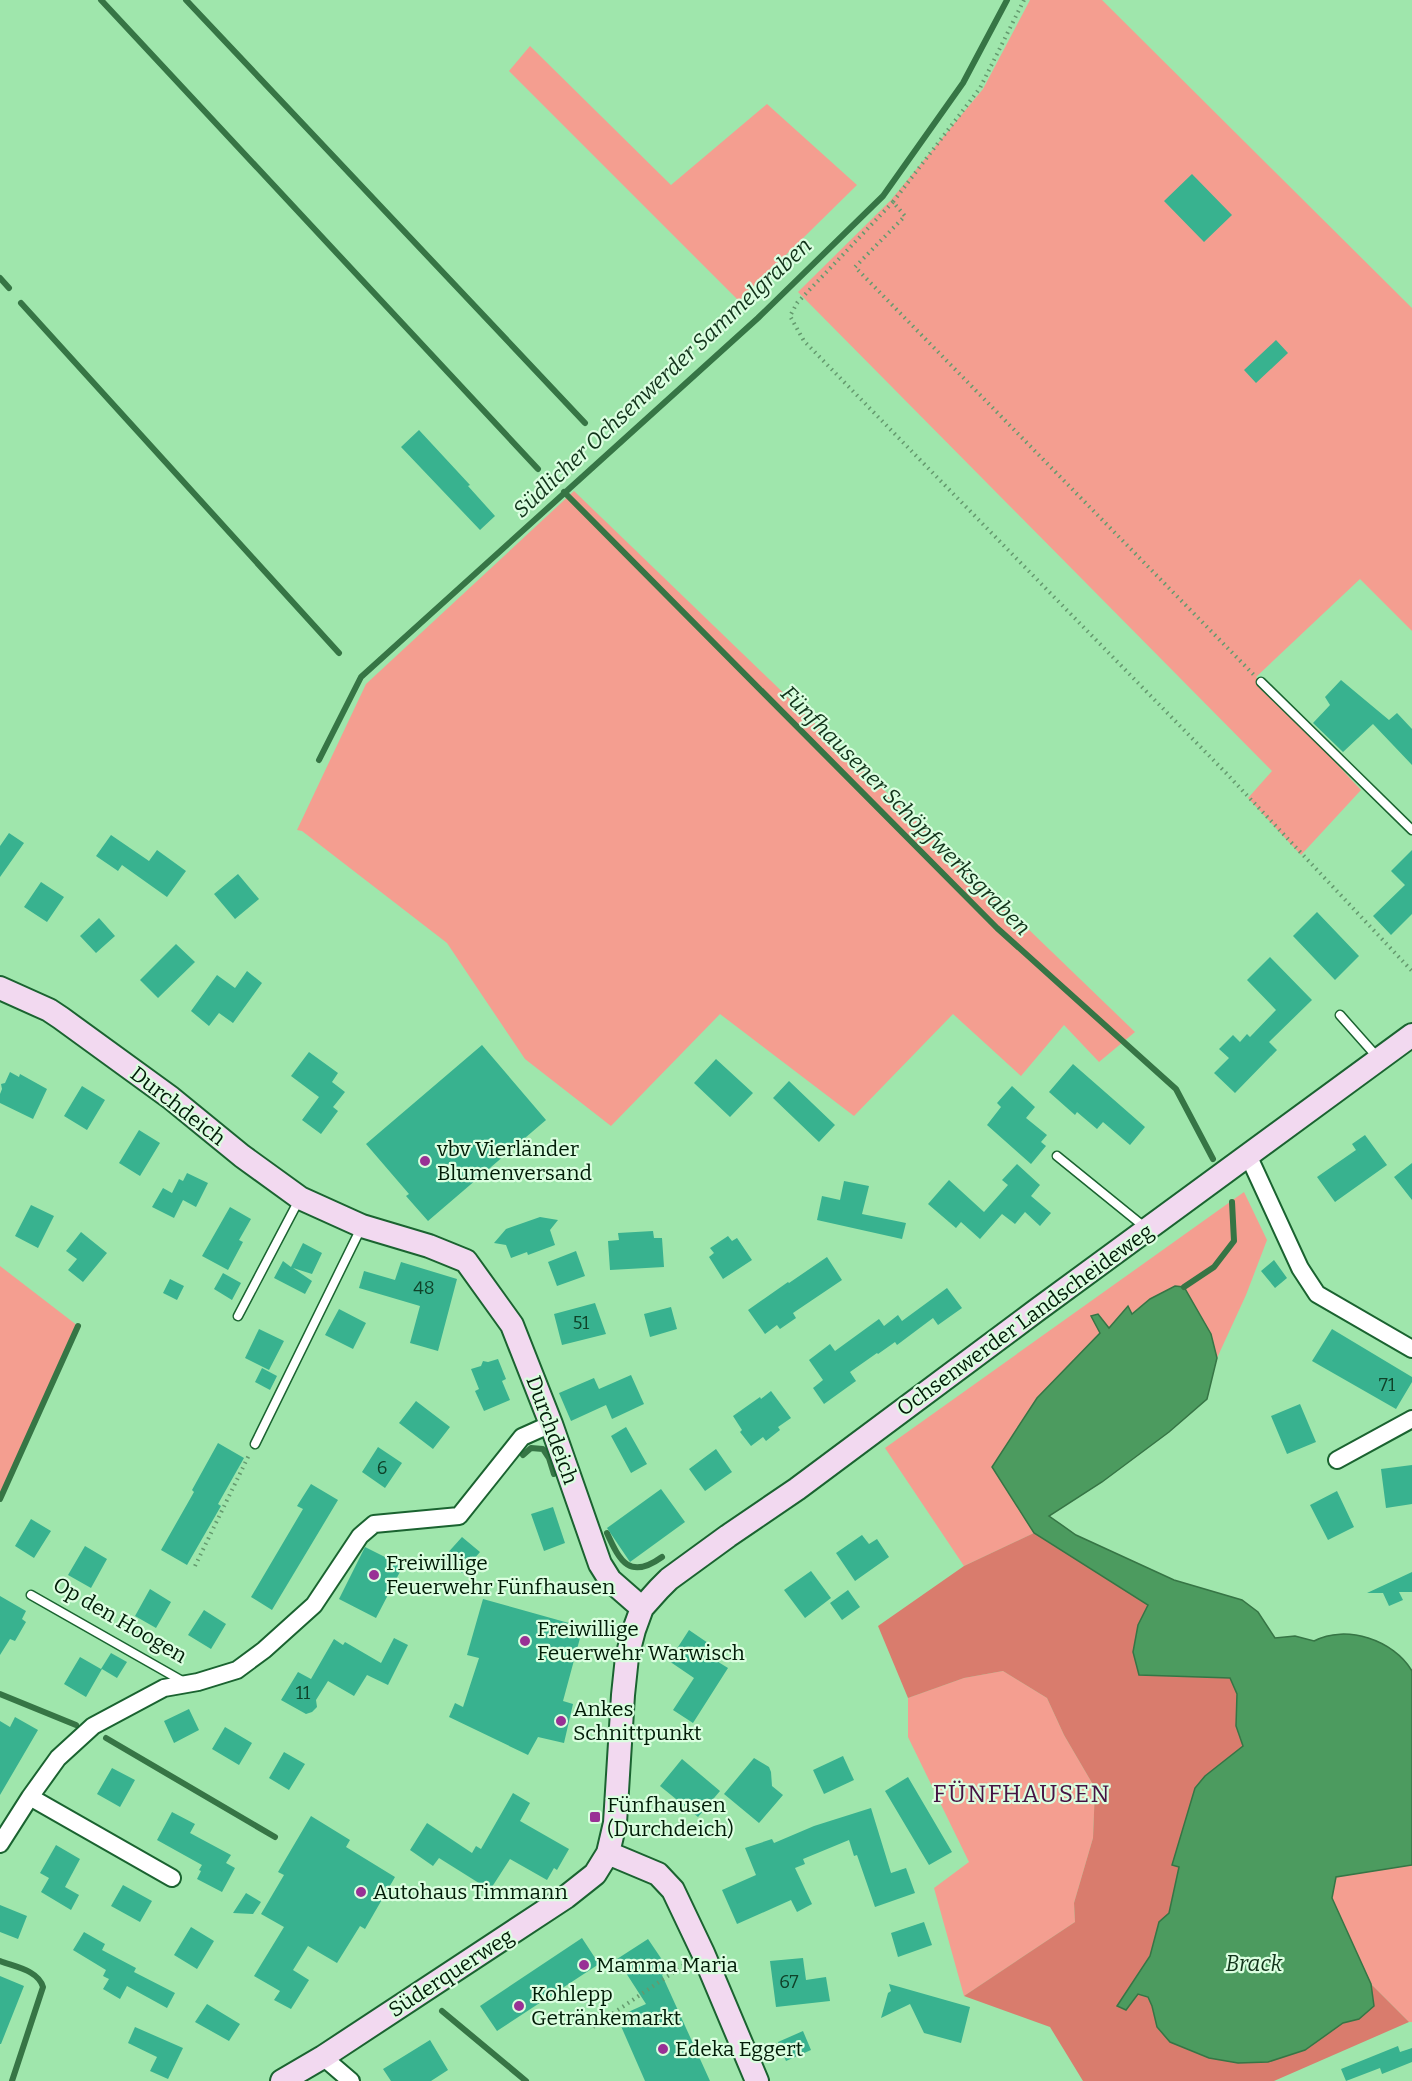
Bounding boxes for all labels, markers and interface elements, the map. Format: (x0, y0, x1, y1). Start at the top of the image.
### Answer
water label: Südlicher Ochsenwerder Sammelgraben (508, 232, 817, 523)
water label: Fünfhausener Schöpfwerksgraben (775, 680, 1036, 941)
street label: Durchdeich (125, 1061, 231, 1151)
place label: vbv Vierländer Blumenversand (436, 1136, 592, 1186)
marker: vbv Vierländer Blumenversand (418, 1154, 432, 1168)
street label: Ochsenwerder Landscheideweg (892, 1218, 1158, 1422)
house number: 48 (413, 1277, 435, 1299)
house number: 51 (573, 1312, 590, 1334)
street label: Durchdeich (520, 1372, 584, 1488)
house number: 71 (1379, 1374, 1396, 1396)
house number: 6 (377, 1457, 387, 1479)
place label: Freiwillige Feuerwehr Fünfhausen (386, 1550, 615, 1600)
marker: Freiwillige Feuerwehr Fünfhausen (367, 1568, 381, 1582)
street label: Op den Hoogen (48, 1571, 192, 1669)
place label: Freiwillige Feuerwehr Warwisch (537, 1616, 745, 1666)
marker: Freiwillige Feuerwehr Warwisch (518, 1634, 532, 1648)
house number: 11 (296, 1682, 311, 1704)
place label: Ankes Schnittpunkt (573, 1696, 702, 1746)
marker: Ankes Schnittpunkt (554, 1714, 568, 1728)
district label: FÜNFHAUSEN (933, 1780, 1111, 1808)
place label: Fünfhausen (Durchdeich) (607, 1792, 734, 1842)
marker: Fünfhausen (Durchdeich) (588, 1810, 602, 1824)
place label: Autohaus Timmann (373, 1879, 568, 1905)
marker: Autohaus Timmann (354, 1885, 368, 1899)
street label: Süderquerweg (384, 1923, 519, 2023)
water label: Brack (1226, 1950, 1284, 1977)
place label: Mamma Maria (596, 1952, 738, 1978)
marker: Mamma Maria (577, 1958, 591, 1972)
house number: 67 (779, 1971, 799, 1993)
place label: Kohlepp Getränkemarkt (531, 1981, 682, 2031)
marker: Kohlepp Getränkemarkt (512, 1999, 526, 2013)
place label: Edeka Eggert (675, 2036, 803, 2062)
marker: Edeka Eggert (656, 2042, 670, 2056)

